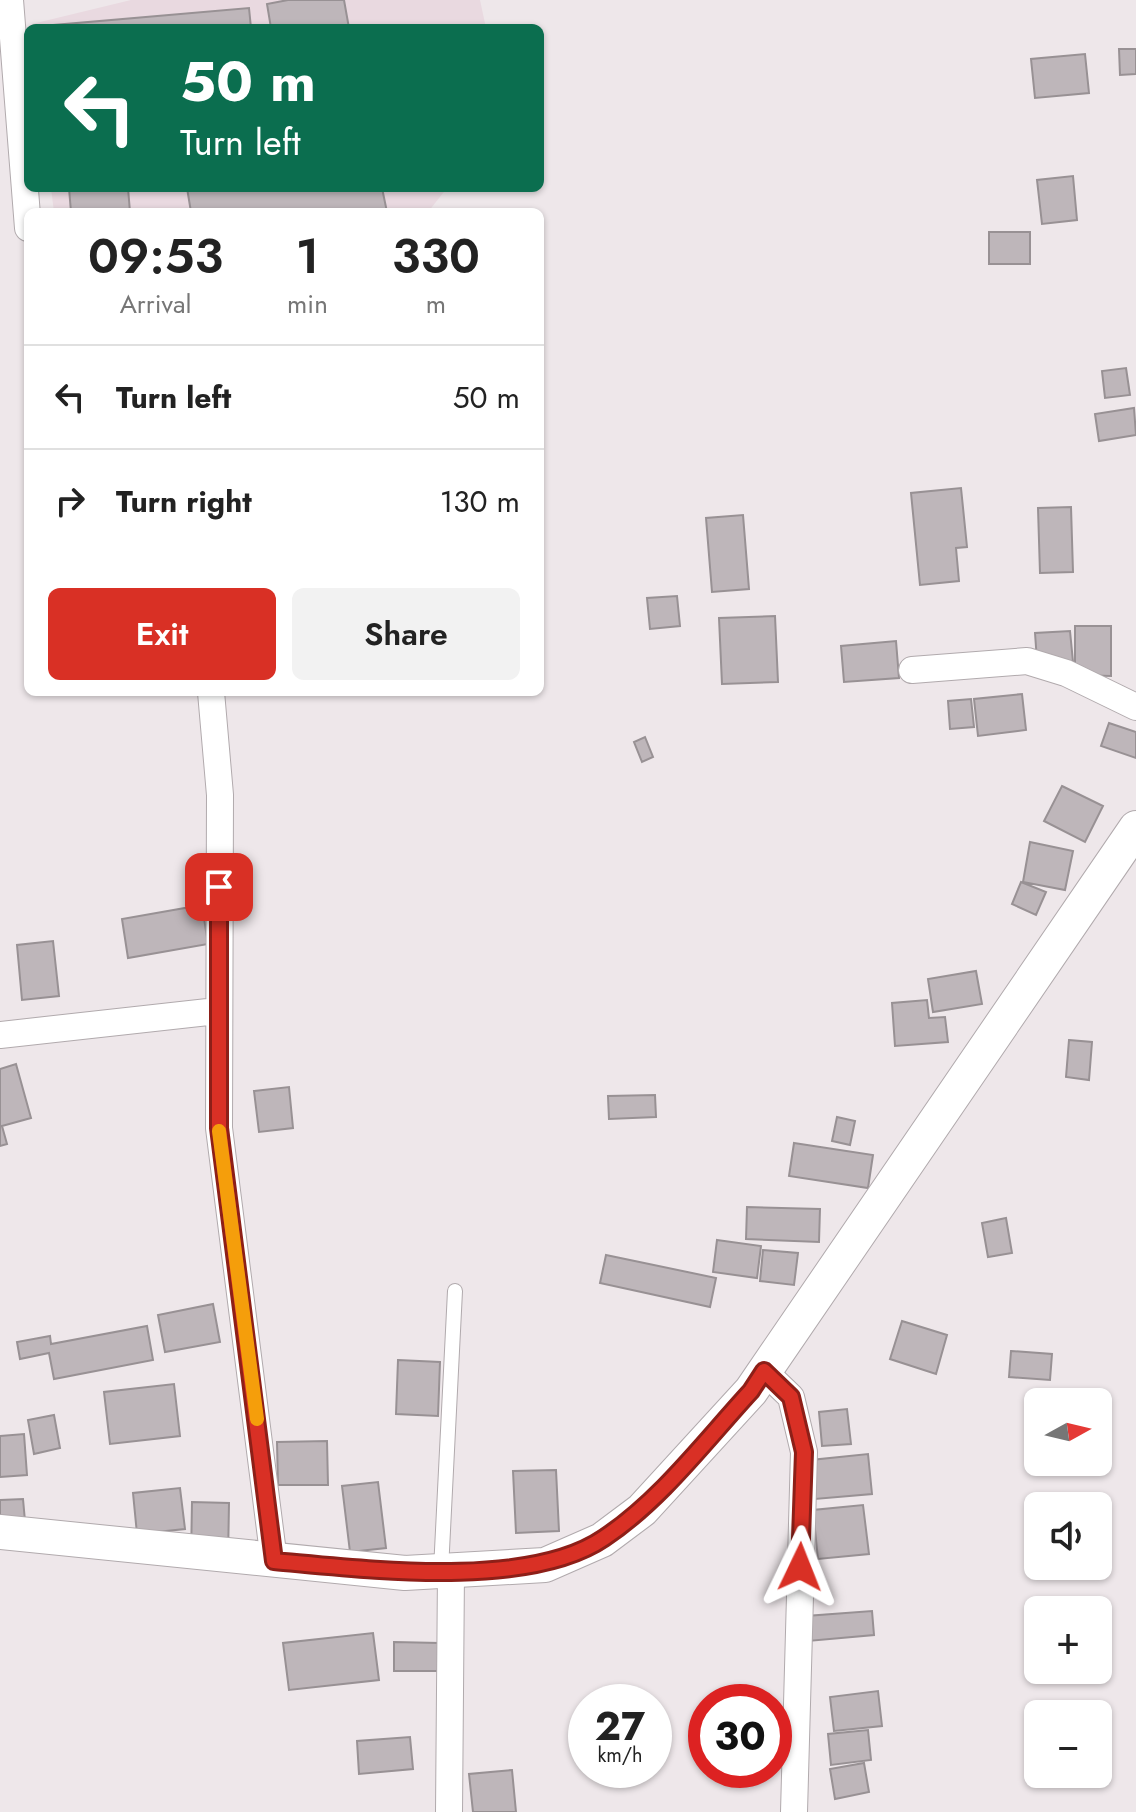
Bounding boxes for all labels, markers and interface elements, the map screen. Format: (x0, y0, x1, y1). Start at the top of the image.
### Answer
text: 50 m (180, 41, 316, 122)
icon: left (48, 56, 152, 160)
text: Turn left (180, 116, 301, 168)
text: 09:53 (88, 222, 223, 291)
text: 1 (296, 222, 319, 291)
text: 330 (392, 222, 480, 291)
text: Arrival (120, 285, 191, 323)
text: min (287, 285, 328, 323)
text: m (426, 285, 446, 323)
icon: left (48, 375, 92, 419)
text: Turn left (116, 376, 231, 419)
text: 50 m (453, 376, 520, 419)
icon: right (48, 479, 92, 523)
text: Turn right (116, 480, 252, 523)
text: 130 m (440, 480, 520, 523)
button: Exit (48, 588, 276, 680)
button: Share (292, 588, 520, 680)
pin (185, 853, 253, 921)
icon: arrive (197, 865, 241, 909)
north arrow (1024, 1388, 1112, 1476)
map controls (1024, 1388, 1112, 1788)
button: sound (1024, 1492, 1112, 1580)
position arrow (758, 1525, 842, 1609)
button: + (1024, 1596, 1112, 1684)
speed limit sign: 30 (688, 1684, 792, 1788)
text: 27 (595, 1697, 645, 1755)
button: − (1024, 1700, 1112, 1788)
text: km/h (597, 1741, 643, 1770)

